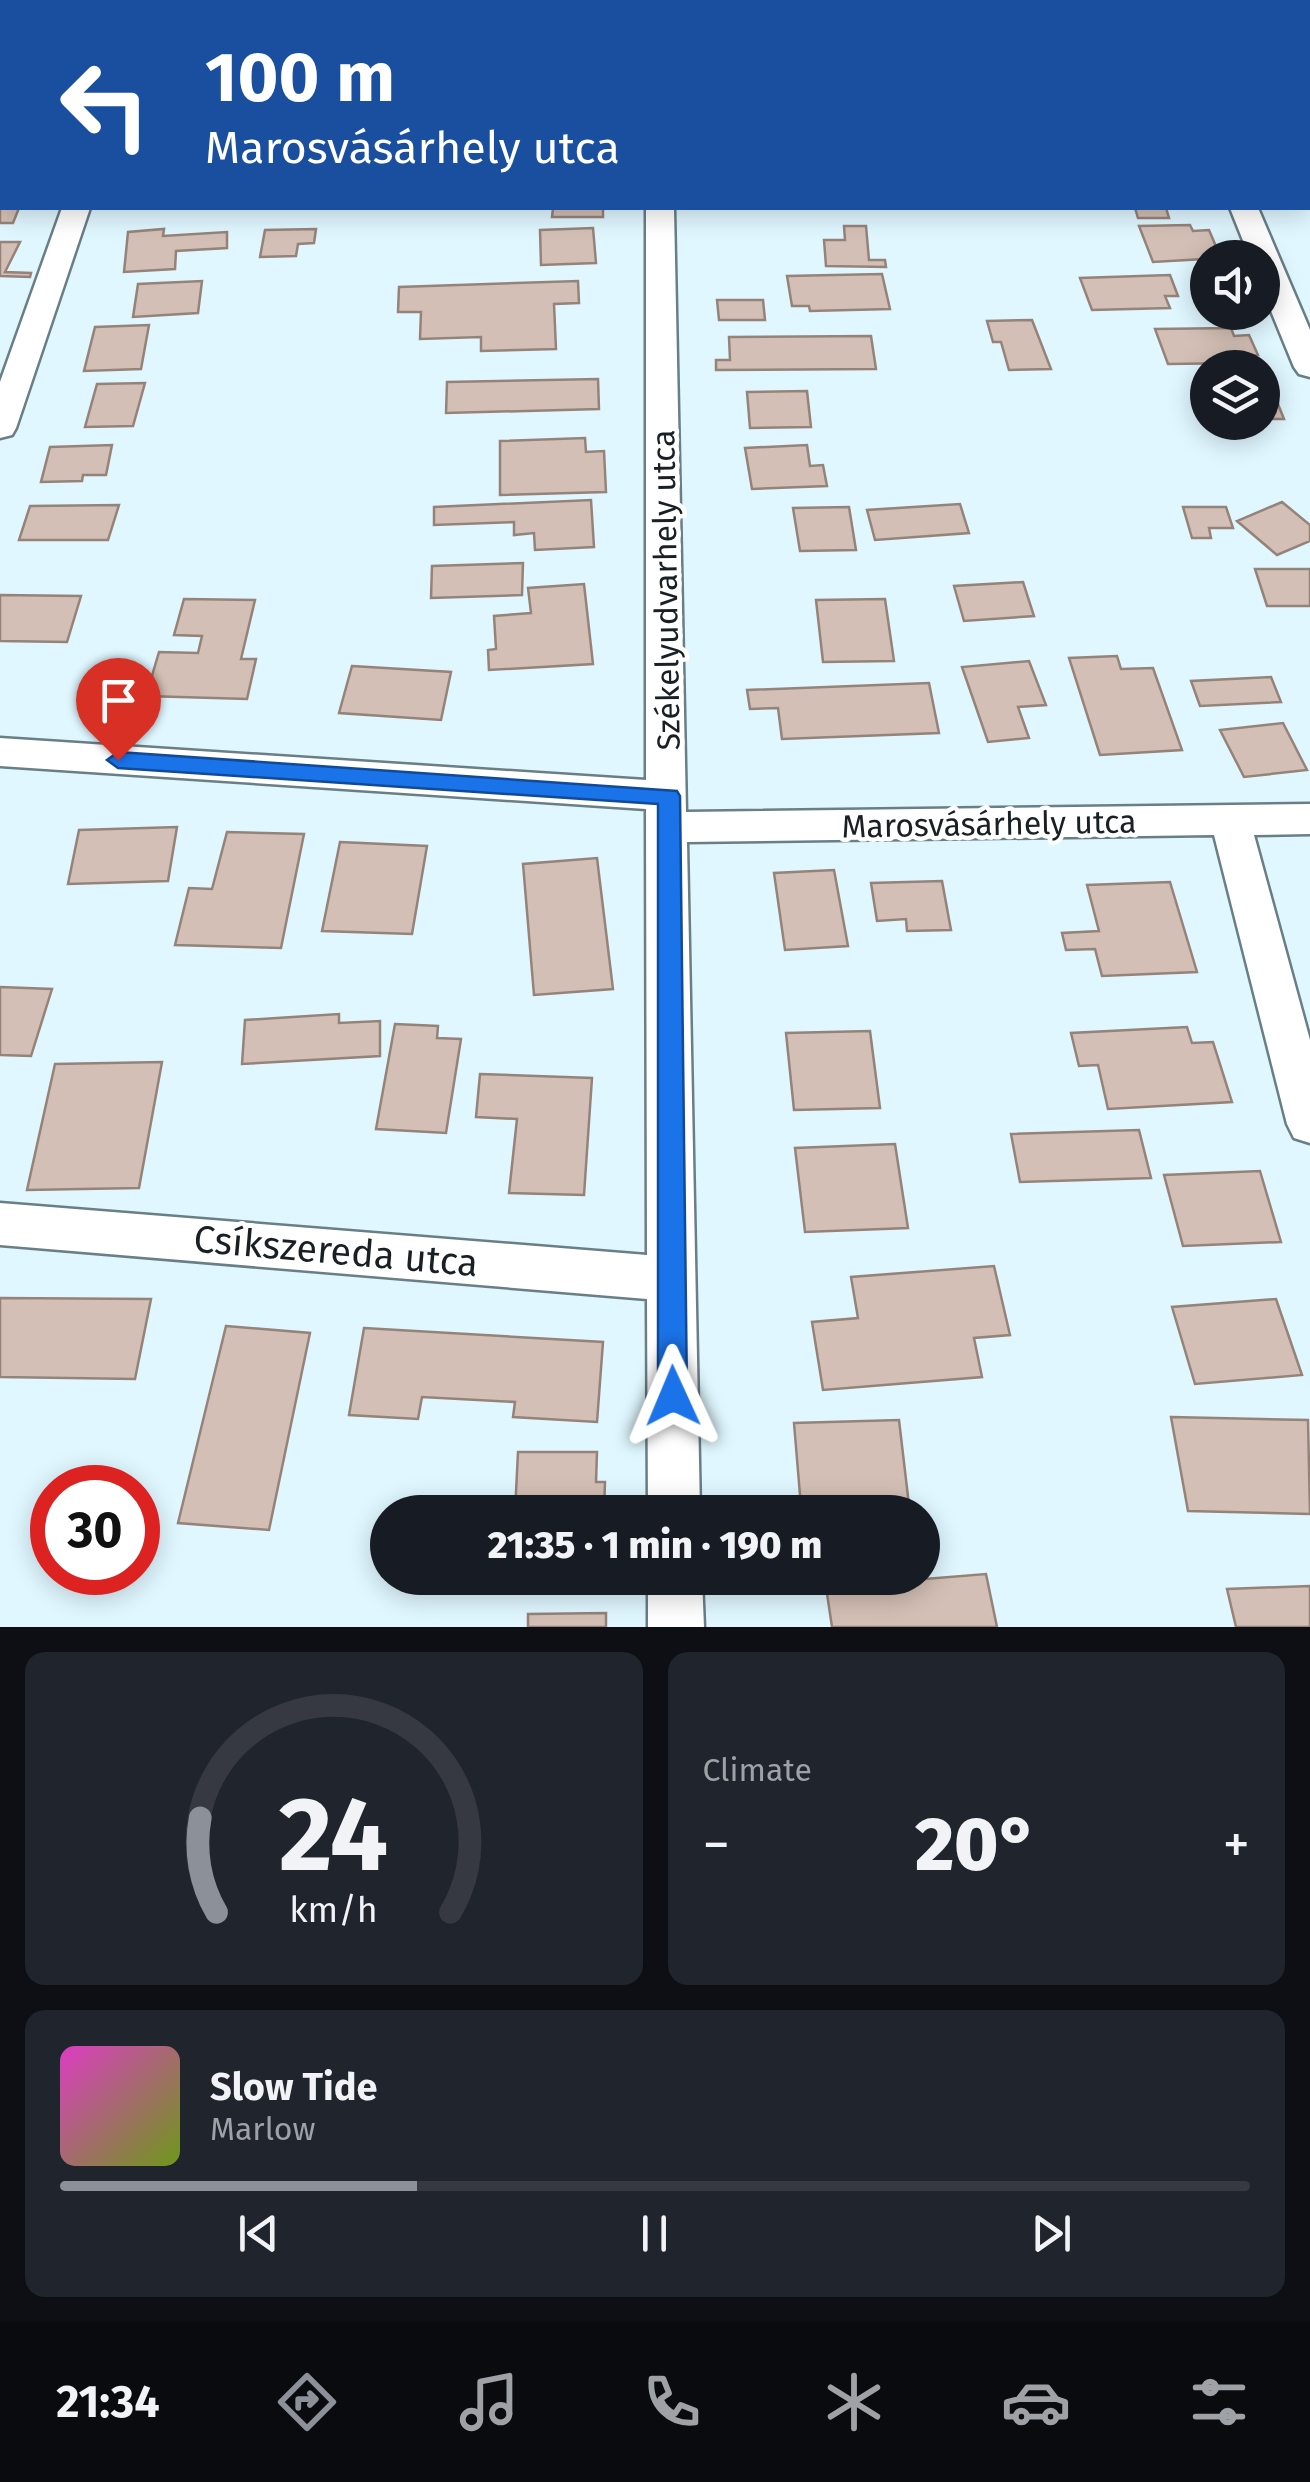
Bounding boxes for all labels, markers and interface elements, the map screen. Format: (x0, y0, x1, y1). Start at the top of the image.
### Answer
text: 100 m (205, 36, 395, 120)
icon: left (40, 40, 170, 170)
text: Marosvásárhely utca (205, 121, 620, 175)
map controls (1190, 240, 1280, 440)
button: sound (1190, 240, 1280, 330)
button: layers (1190, 350, 1280, 440)
street label: Székelyudvarhely utca (644, 429, 688, 751)
pin (76, 658, 161, 761)
icon: arrive (91, 673, 146, 728)
street label: Marosvásárhely utca (841, 802, 1137, 846)
street label: Csíkszereda utca (192, 1216, 480, 1286)
position arrow (621, 1344, 725, 1448)
speed limit sign: 30 (30, 1465, 160, 1595)
text: 21:35 · 1 min · 190 m (488, 1522, 822, 1568)
text: Climate (703, 1751, 812, 1789)
text: 24 (279, 1773, 389, 1898)
text: 20° (915, 1800, 1038, 1890)
text: − (703, 1812, 730, 1878)
text: + (1223, 1812, 1250, 1878)
text: km/h (290, 1889, 378, 1931)
text: Slow Tide (210, 2064, 378, 2110)
text: Marlow (210, 2110, 316, 2148)
icon: previous (231, 2206, 286, 2261)
icon: pause (627, 2206, 682, 2261)
icon: next (1024, 2206, 1079, 2261)
icon: directions (272, 2367, 342, 2437)
icon: music (454, 2367, 524, 2437)
icon: phone (637, 2367, 707, 2437)
icon: climate (819, 2367, 889, 2437)
icon: car (1001, 2367, 1071, 2437)
icon: filters (1184, 2367, 1254, 2437)
text: 21:34 (56, 2375, 160, 2429)

